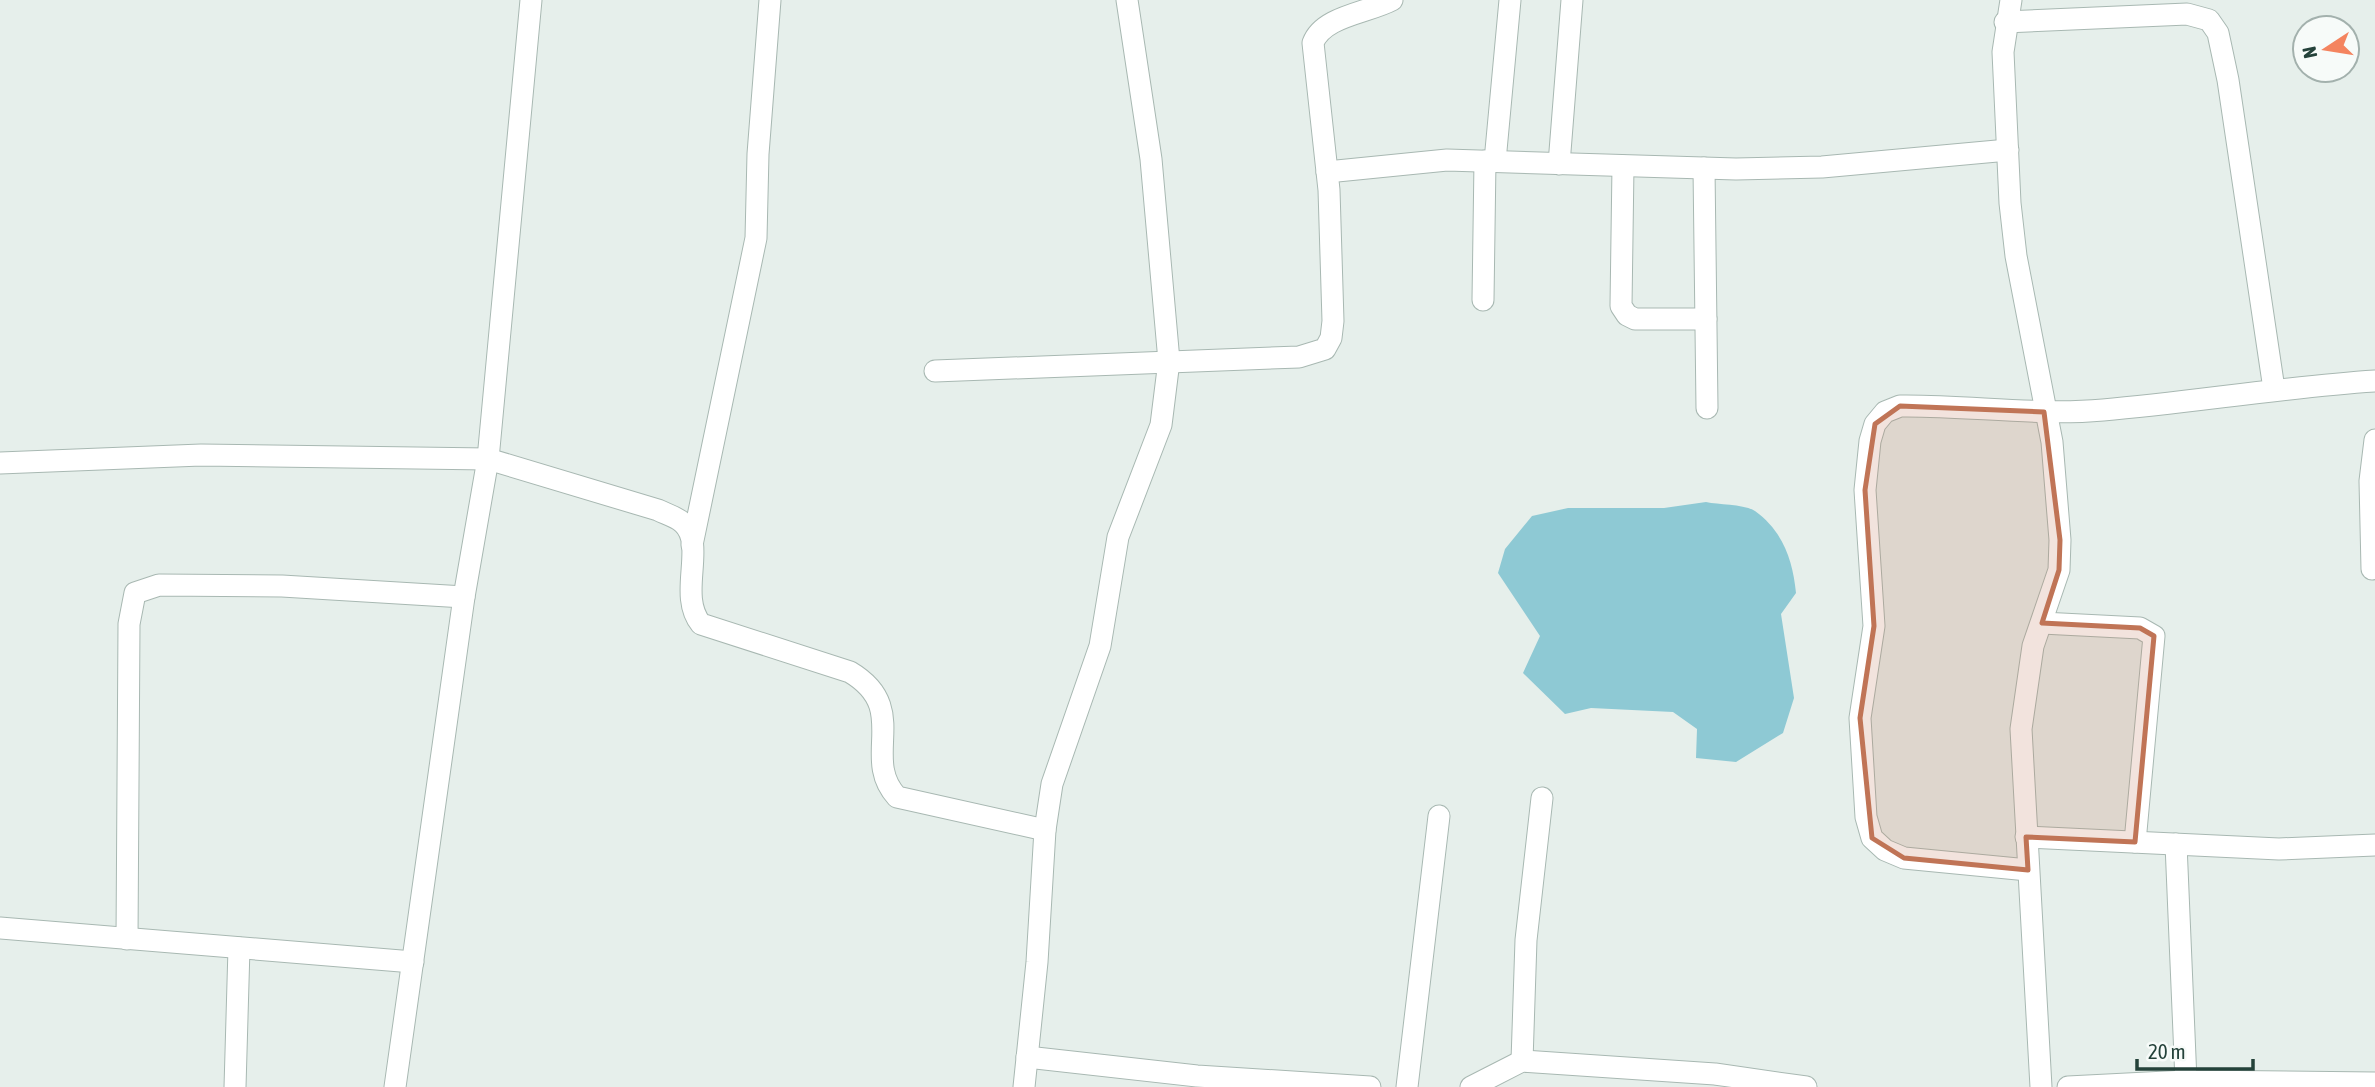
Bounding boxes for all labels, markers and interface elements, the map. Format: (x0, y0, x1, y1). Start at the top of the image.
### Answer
north arrow (2291, 14, 2361, 84)
text: N (2297, 45, 2321, 60)
scale bar (2137, 1028, 2252, 1072)
text: 20 m (2148, 1039, 2186, 1063)

